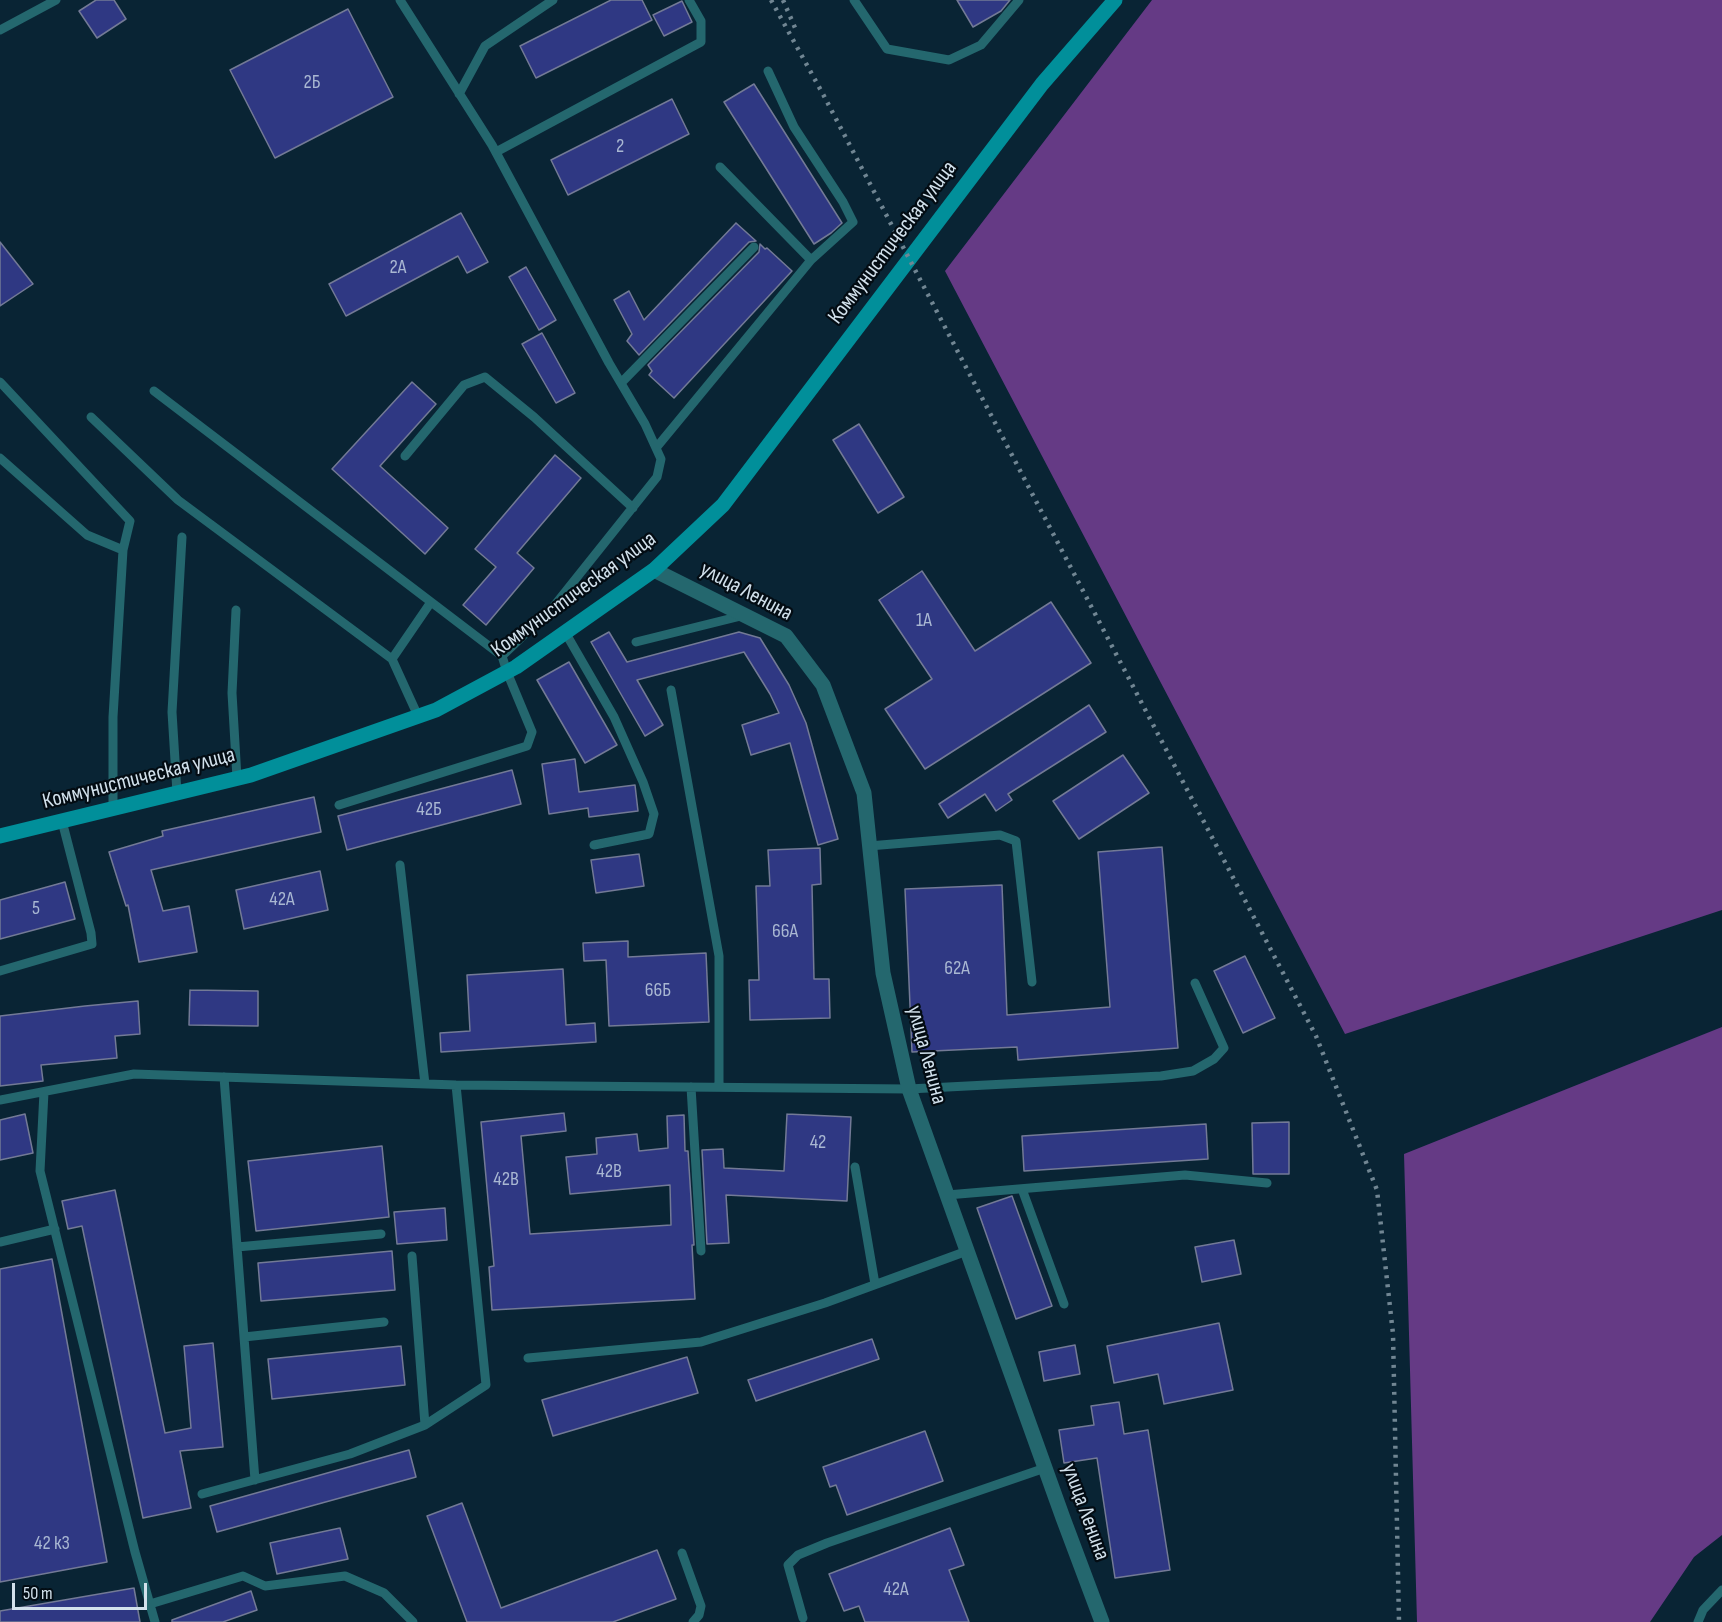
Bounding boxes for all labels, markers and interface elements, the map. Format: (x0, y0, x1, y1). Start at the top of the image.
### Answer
house number: 2Б (303, 71, 321, 95)
house number: 2 (616, 135, 624, 159)
street label: Коммунистическая улица (823, 156, 963, 330)
house number: 2А (390, 256, 406, 280)
street label: Коммунистическая улица (486, 526, 662, 664)
street label: улица Ленина (695, 557, 797, 627)
house number: 1А (916, 609, 932, 633)
street label: Коммунистическая улица (40, 742, 238, 816)
house number: 42Б (416, 798, 442, 822)
house number: 42А (269, 888, 295, 912)
house number: 5 (32, 897, 40, 921)
house number: 66А (772, 920, 798, 944)
house number: 62А (944, 957, 970, 981)
house number: 66Б (645, 979, 671, 1003)
street label: улица Ленина (900, 1003, 952, 1107)
house number: 42 (810, 1131, 826, 1155)
house number: 42В (596, 1160, 622, 1184)
house number: 42В (493, 1168, 519, 1192)
street label: улица Ленина (1055, 1460, 1115, 1564)
house number: 42 к3 (34, 1532, 70, 1556)
scale bar (15, 1571, 150, 1609)
house number: 42А (883, 1578, 909, 1602)
text: 50 m (23, 1583, 53, 1604)

